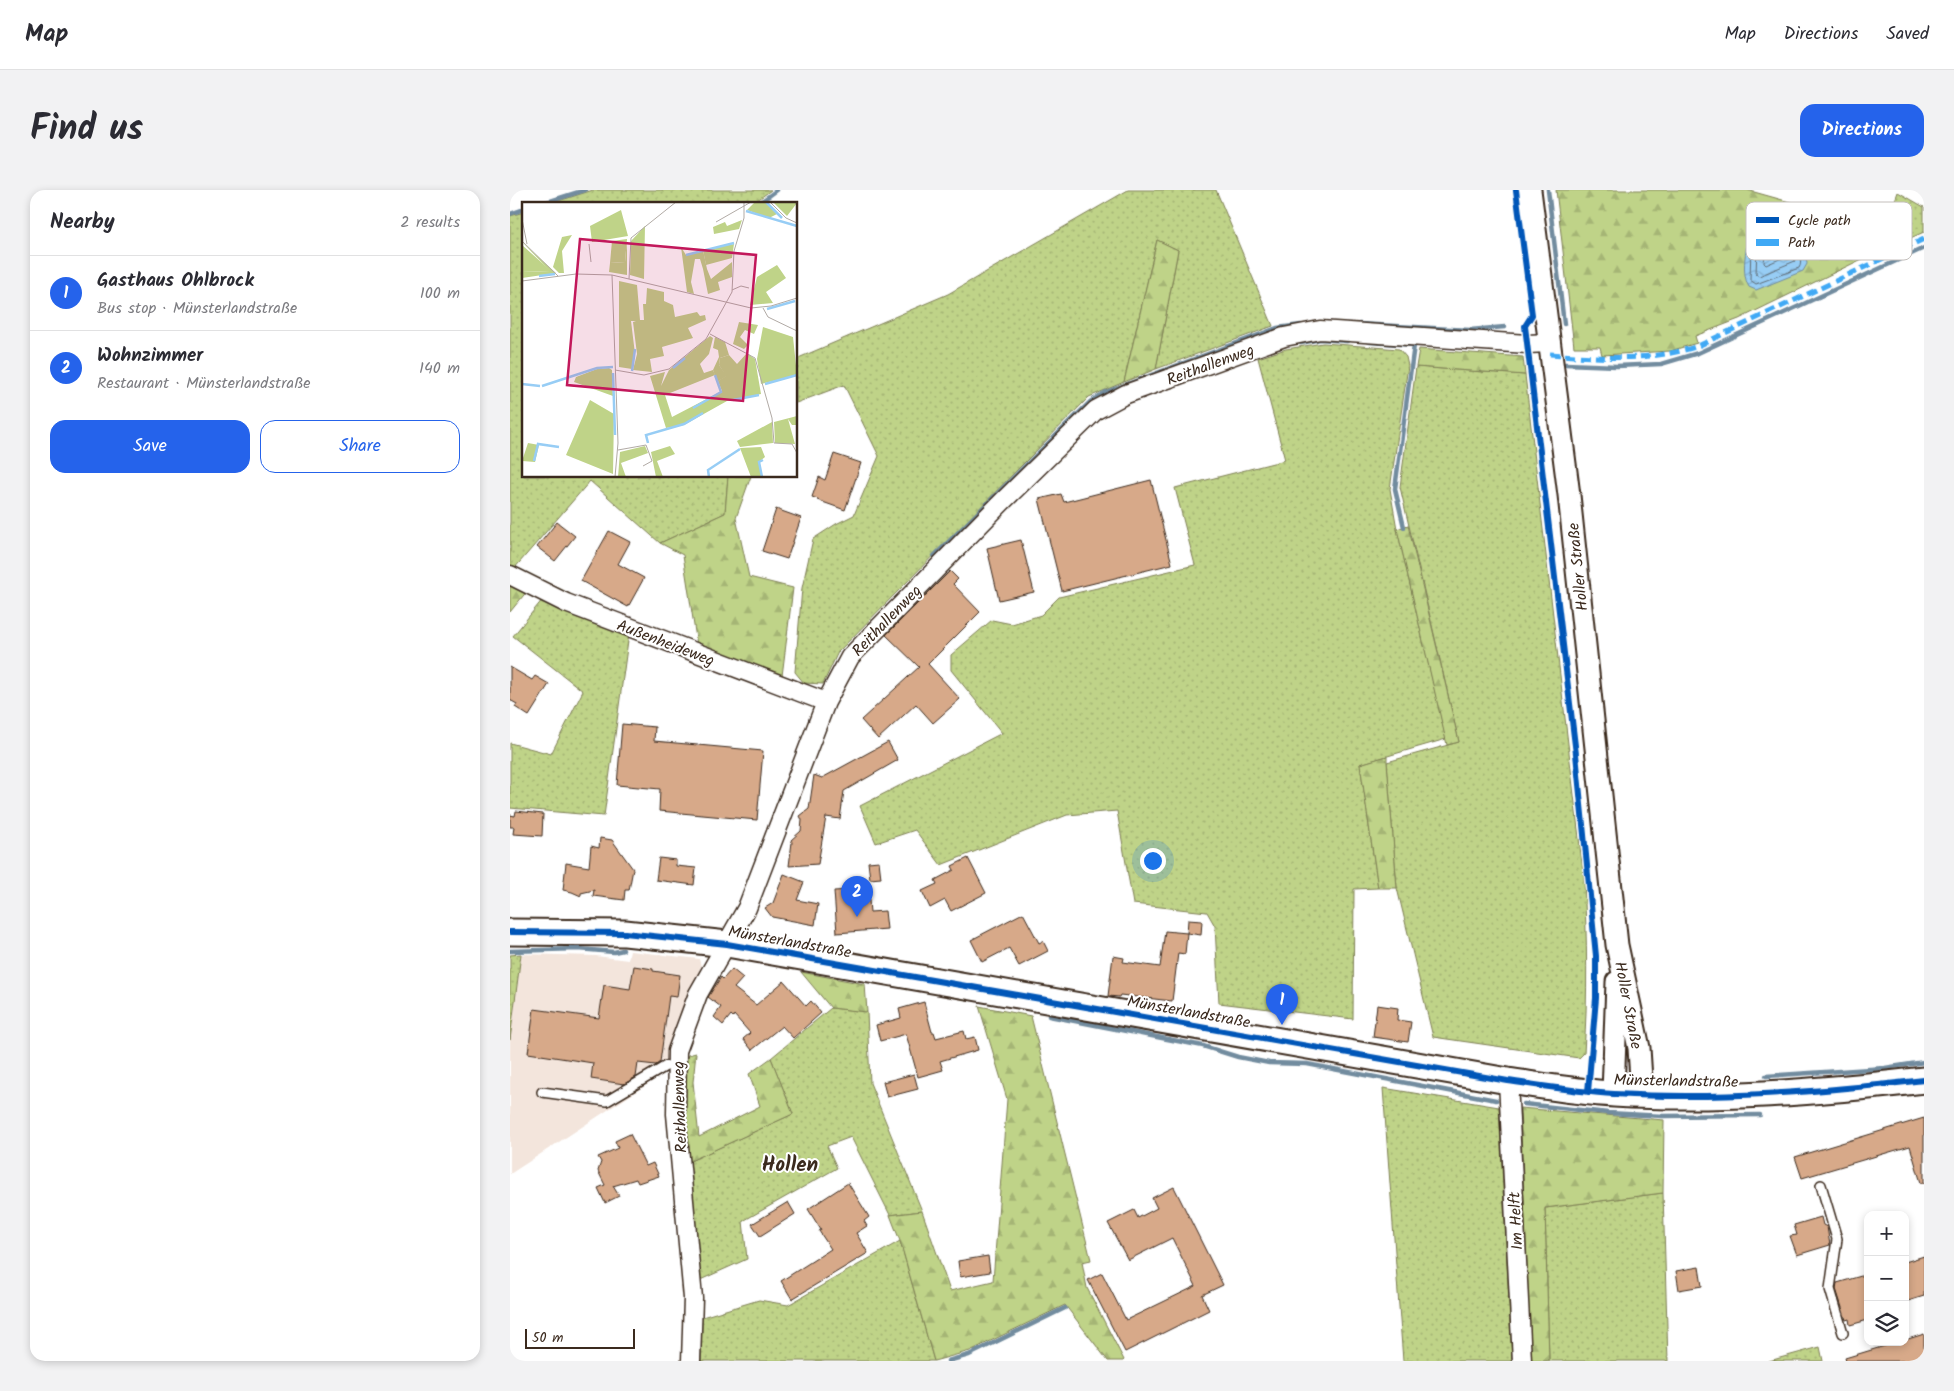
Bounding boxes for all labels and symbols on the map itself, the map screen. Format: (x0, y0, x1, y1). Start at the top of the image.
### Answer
inset map (522, 202, 798, 478)
legend (1746, 202, 1912, 260)
text: Cycle path (1788, 210, 1851, 232)
text: Path (1788, 232, 1815, 254)
street label: Reithallenweg (1163, 338, 1258, 393)
street label: Holler Straße (1561, 521, 1596, 612)
street label: Reithallenweg (846, 579, 928, 663)
street label: Außenheideweg (613, 613, 718, 674)
your location (1140, 848, 1166, 874)
pin: 2 (841, 876, 873, 917)
street label: Münsterlandstraße (726, 919, 853, 966)
street label: Holler Straße (1607, 959, 1648, 1051)
pin: 1 (1266, 984, 1298, 1025)
street label: Münsterlandstraße (1125, 989, 1252, 1036)
street label: Reithallenweg (666, 1061, 695, 1153)
street label: Münsterlandstraße (1613, 1068, 1738, 1095)
district label: Hollen (762, 1149, 818, 1182)
street label: Im Helft (1502, 1190, 1531, 1251)
scale bar (525, 1326, 635, 1349)

